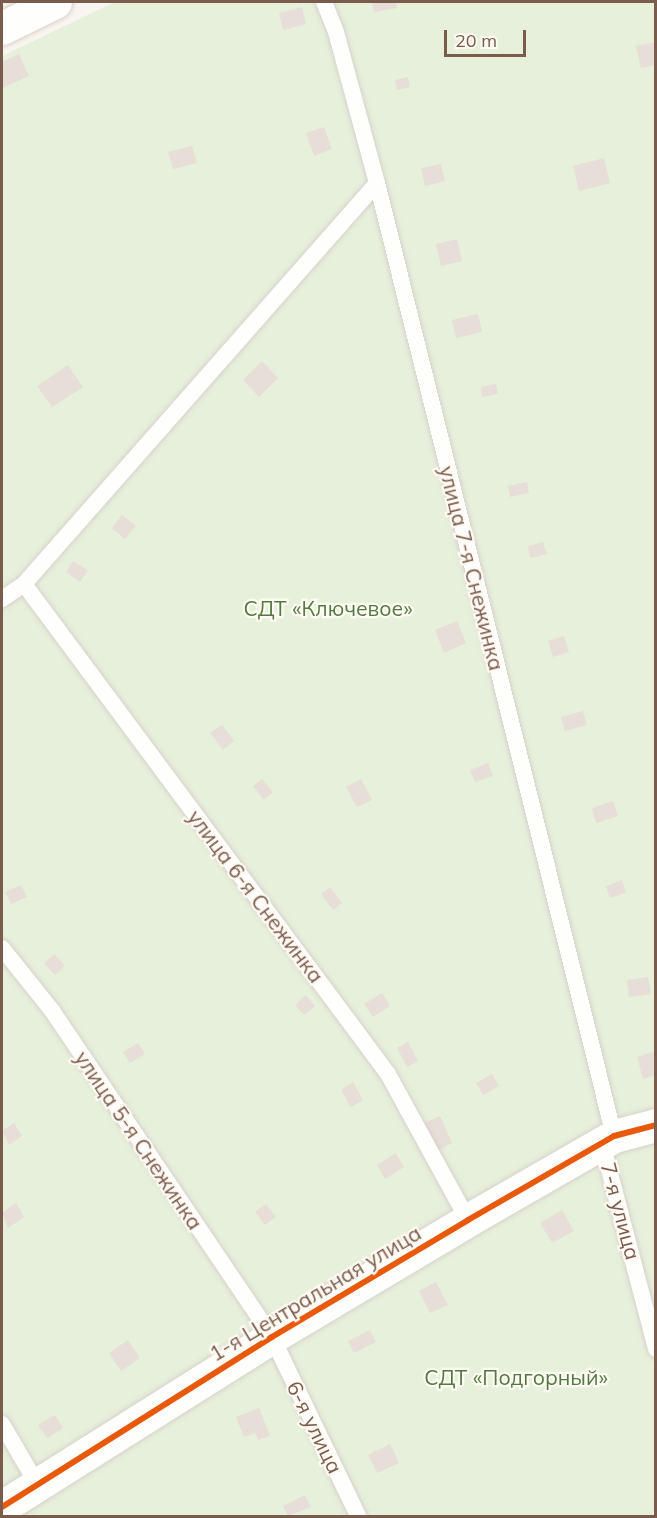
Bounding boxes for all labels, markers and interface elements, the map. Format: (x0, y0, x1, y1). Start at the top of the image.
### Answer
scale bar (447, 18, 530, 56)
text: 20 m (455, 29, 497, 52)
street label: улица 7-я Снежинка (434, 463, 510, 673)
park label: СДТ «Ключевое» (243, 595, 413, 621)
street label: улица 6-я Снежинка (183, 805, 329, 987)
street label: улица 5-я Снежинка (70, 1046, 208, 1234)
street label: 7-я улица (596, 1160, 646, 1262)
street label: 1-я Центральная улица (205, 1220, 425, 1366)
park label: СДТ «Подгорный» (424, 1364, 608, 1390)
street label: 6-я улица (282, 1377, 348, 1477)

